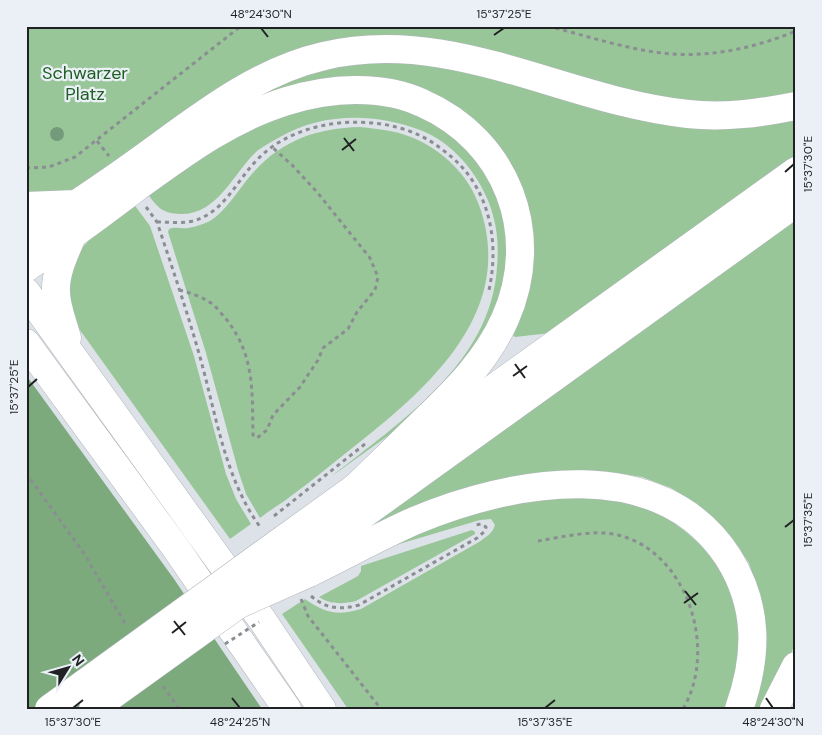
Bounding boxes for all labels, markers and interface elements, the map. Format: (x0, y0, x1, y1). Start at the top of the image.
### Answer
text: 48°24'30"N (230, 6, 292, 22)
text: 15°37'25"E (476, 6, 532, 22)
park label: Schwarzer Platz (42, 61, 128, 106)
text: 15°37'30"E (800, 136, 816, 192)
text: 15°37'25"E (6, 359, 22, 415)
text: 15°37'35"E (800, 492, 816, 548)
north arrow (42, 642, 92, 692)
text: N (68, 651, 89, 670)
text: 15°37'30"E (45, 714, 101, 730)
text: 48°24'25"N (210, 714, 270, 730)
text: 15°37'35"E (517, 714, 573, 730)
text: 48°24'30"N (742, 714, 804, 730)

